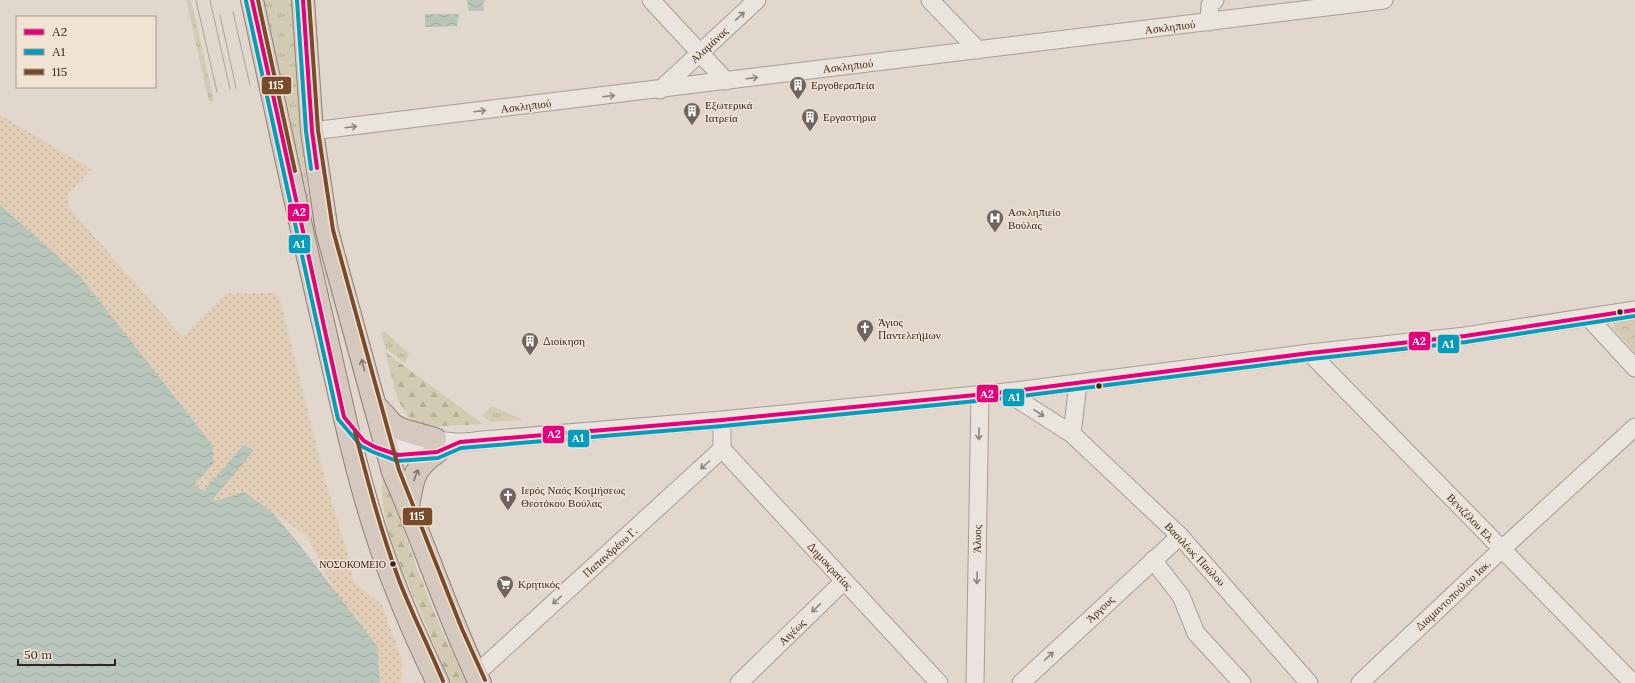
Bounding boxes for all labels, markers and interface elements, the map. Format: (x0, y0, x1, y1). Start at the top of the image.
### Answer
one-way arrow (735, 11, 745, 20)
legend (16, 16, 156, 88)
street label: Ασκληπιού (1144, 17, 1197, 37)
text: Α2 (52, 24, 67, 39)
street label: Αλαμάνας (687, 24, 731, 66)
text: Α1 (52, 44, 65, 59)
street label: Ασκληπιού (822, 56, 875, 76)
text: 115 (52, 64, 67, 79)
one-way arrow (745, 74, 758, 82)
building icon: Εργοθεραπεία (788, 75, 808, 100)
line badge: 115 (261, 76, 292, 95)
text: 115 (269, 78, 283, 92)
place label: Εργοθεραπεία (811, 78, 875, 92)
one-way arrow (602, 92, 615, 100)
street label: Ασκληπιού (500, 96, 553, 116)
place label: Εξωτερικά Ιατρεία (705, 98, 753, 125)
building icon: Εξωτερικά Ιατρεία (682, 101, 702, 126)
one-way arrow (473, 107, 486, 115)
building icon: Εργαστήρια (800, 107, 820, 132)
place label: Εργαστήρια (823, 110, 876, 124)
one-way arrow (344, 123, 357, 131)
line badge: Α2 (287, 203, 310, 222)
text: Α2 (292, 205, 306, 219)
place label: Ασκληπιείο Βούλας (1008, 205, 1061, 232)
hospital icon: Ασκληπιείο Βούλας (985, 208, 1005, 233)
line badge: Α1 (288, 234, 311, 254)
text: Α1 (293, 237, 306, 251)
unlabelled marker (1615, 307, 1625, 317)
place label: Άγιος Παντελεήμων (878, 315, 941, 342)
church icon: Άγιος Παντελεήμων (855, 318, 875, 343)
building icon: Διοίκηση (520, 331, 540, 356)
line badge: Α2 (1408, 331, 1431, 351)
place label: Διοίκηση (543, 334, 585, 348)
text: Α2 (1412, 334, 1426, 348)
line badge: Α1 (1437, 334, 1460, 354)
text: Α1 (1442, 337, 1455, 351)
one-way arrow (359, 359, 366, 372)
unlabelled marker (1094, 381, 1104, 391)
line badge: Α2 (976, 384, 999, 403)
text: Α2 (980, 387, 994, 401)
line badge: Α1 (1002, 388, 1025, 407)
text: Α1 (1008, 390, 1021, 404)
one-way arrow (1033, 410, 1045, 418)
line badge: Α2 (542, 425, 565, 444)
text: Α2 (547, 427, 561, 441)
one-way arrow (975, 427, 983, 440)
line badge: Α1 (567, 429, 590, 448)
text: Α1 (572, 431, 585, 445)
one-way arrow (700, 461, 710, 470)
one-way arrow (412, 469, 420, 481)
place label: Ιερός Ναός Κοιμήσεως Θεοτόκου Βούλας (521, 483, 626, 510)
church icon: Ιερός Ναός Κοιμήσεως Θεοτόκου Βούλας (498, 486, 518, 511)
street label: Βενιζέλου Ελ. (1444, 490, 1498, 546)
line badge: 115 (402, 507, 433, 526)
text: 115 (410, 509, 424, 523)
street label: Βασιλέως Παύλου (1162, 519, 1229, 589)
street label: Παπανδρέου Γ. (580, 524, 640, 580)
street label: Άλυος (970, 524, 984, 553)
street label: Δημοκρατίας (804, 539, 856, 593)
street label: Διαμαντοπούλου Ιακ. (1412, 556, 1494, 634)
place label: ΝΟΣΟΚΟΜΕΙΟ (319, 558, 386, 571)
marker: ΝΟΣΟΚΟΜΕΙΟ (388, 559, 398, 569)
one-way arrow (973, 571, 980, 584)
supermarket icon: Κρητικός (495, 574, 515, 599)
place label: Κρητικός (518, 577, 560, 591)
street label: Άργους (1083, 592, 1118, 626)
one-way arrow (552, 595, 562, 605)
one-way arrow (811, 604, 821, 613)
street label: Αιγέως (776, 615, 809, 648)
scale bar (18, 641, 115, 667)
text: 50 m (24, 647, 52, 662)
one-way arrow (1044, 652, 1054, 661)

